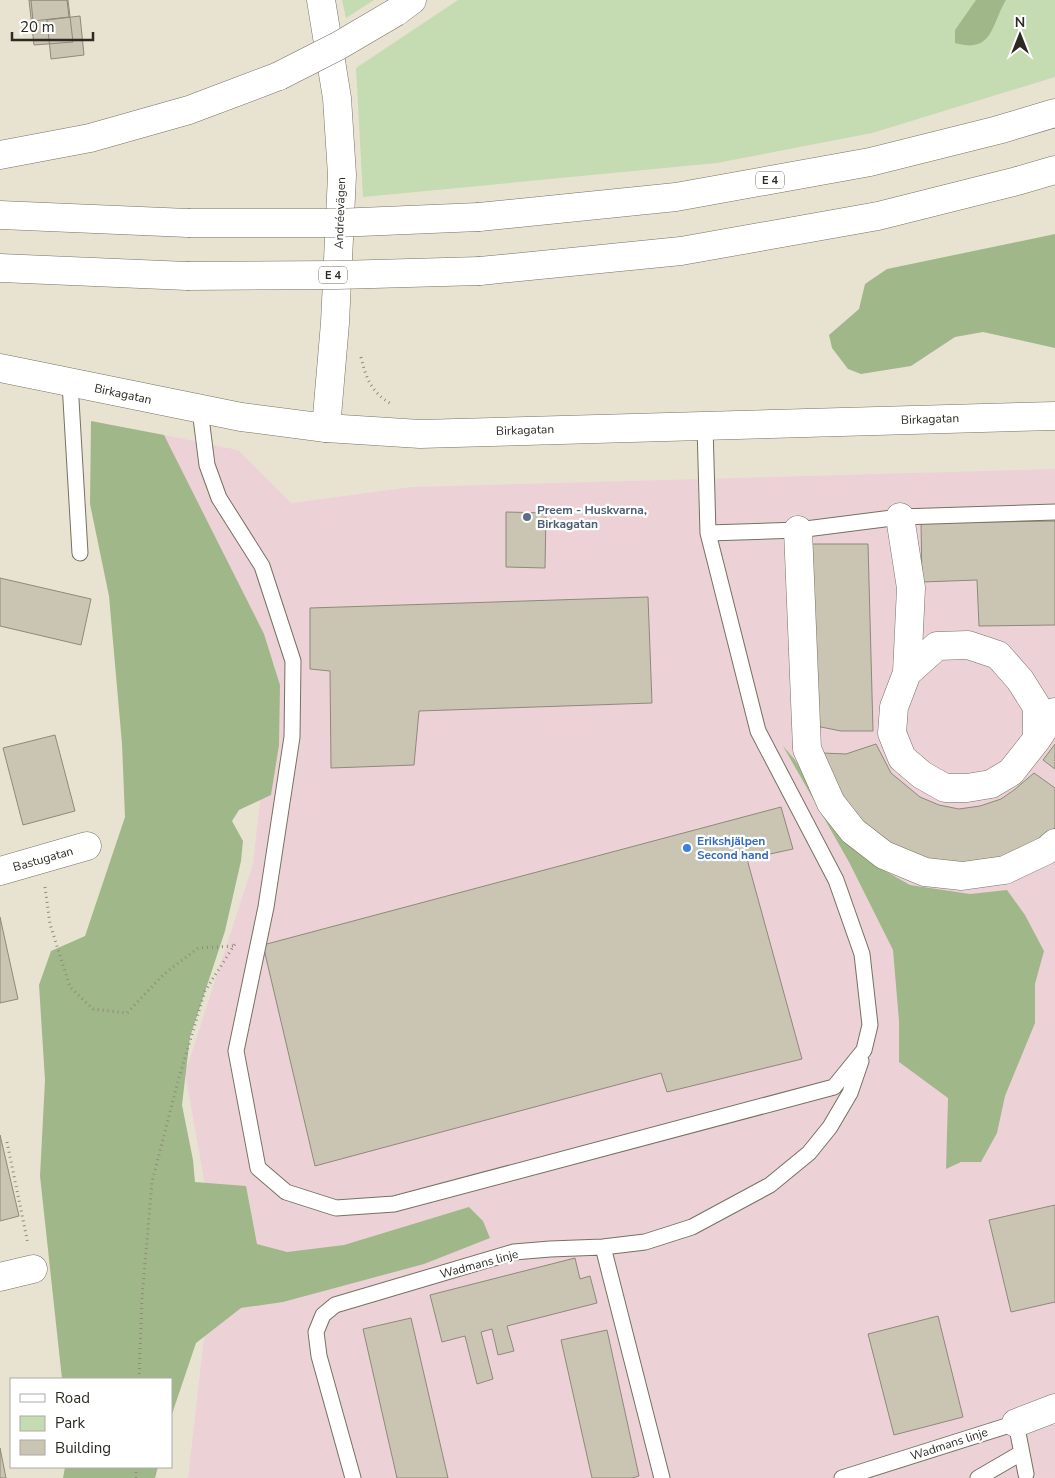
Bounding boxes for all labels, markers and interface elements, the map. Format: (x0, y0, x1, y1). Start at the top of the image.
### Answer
scale bar (12, 10, 94, 42)
north arrow (995, 10, 1045, 60)
text: N (1015, 13, 1025, 32)
text: 20 m (20, 17, 55, 37)
road number: E 4 (756, 172, 784, 188)
street label: Andréevägen (331, 177, 349, 249)
road number: E 4 (319, 266, 347, 284)
street label: Birkagatan (93, 380, 153, 408)
street label: Birkagatan (901, 410, 959, 428)
street label: Birkagatan (496, 421, 554, 439)
place label: Preem - Huskvarna, Birkagatan (537, 502, 647, 532)
marker: Preem - Huskvarna, Birkagatan (521, 511, 533, 523)
place label: Erikshjälpen Second hand (697, 833, 769, 863)
marker: Erikshjälpen Second hand (681, 842, 693, 854)
street label: Bastugatan (11, 843, 75, 875)
street label: Wadmans linje (438, 1246, 520, 1282)
legend (10, 1378, 172, 1468)
text: Road (55, 1388, 90, 1408)
text: Park (55, 1413, 85, 1433)
street label: Wadmans linje (908, 1424, 990, 1464)
text: Building (55, 1438, 111, 1458)

